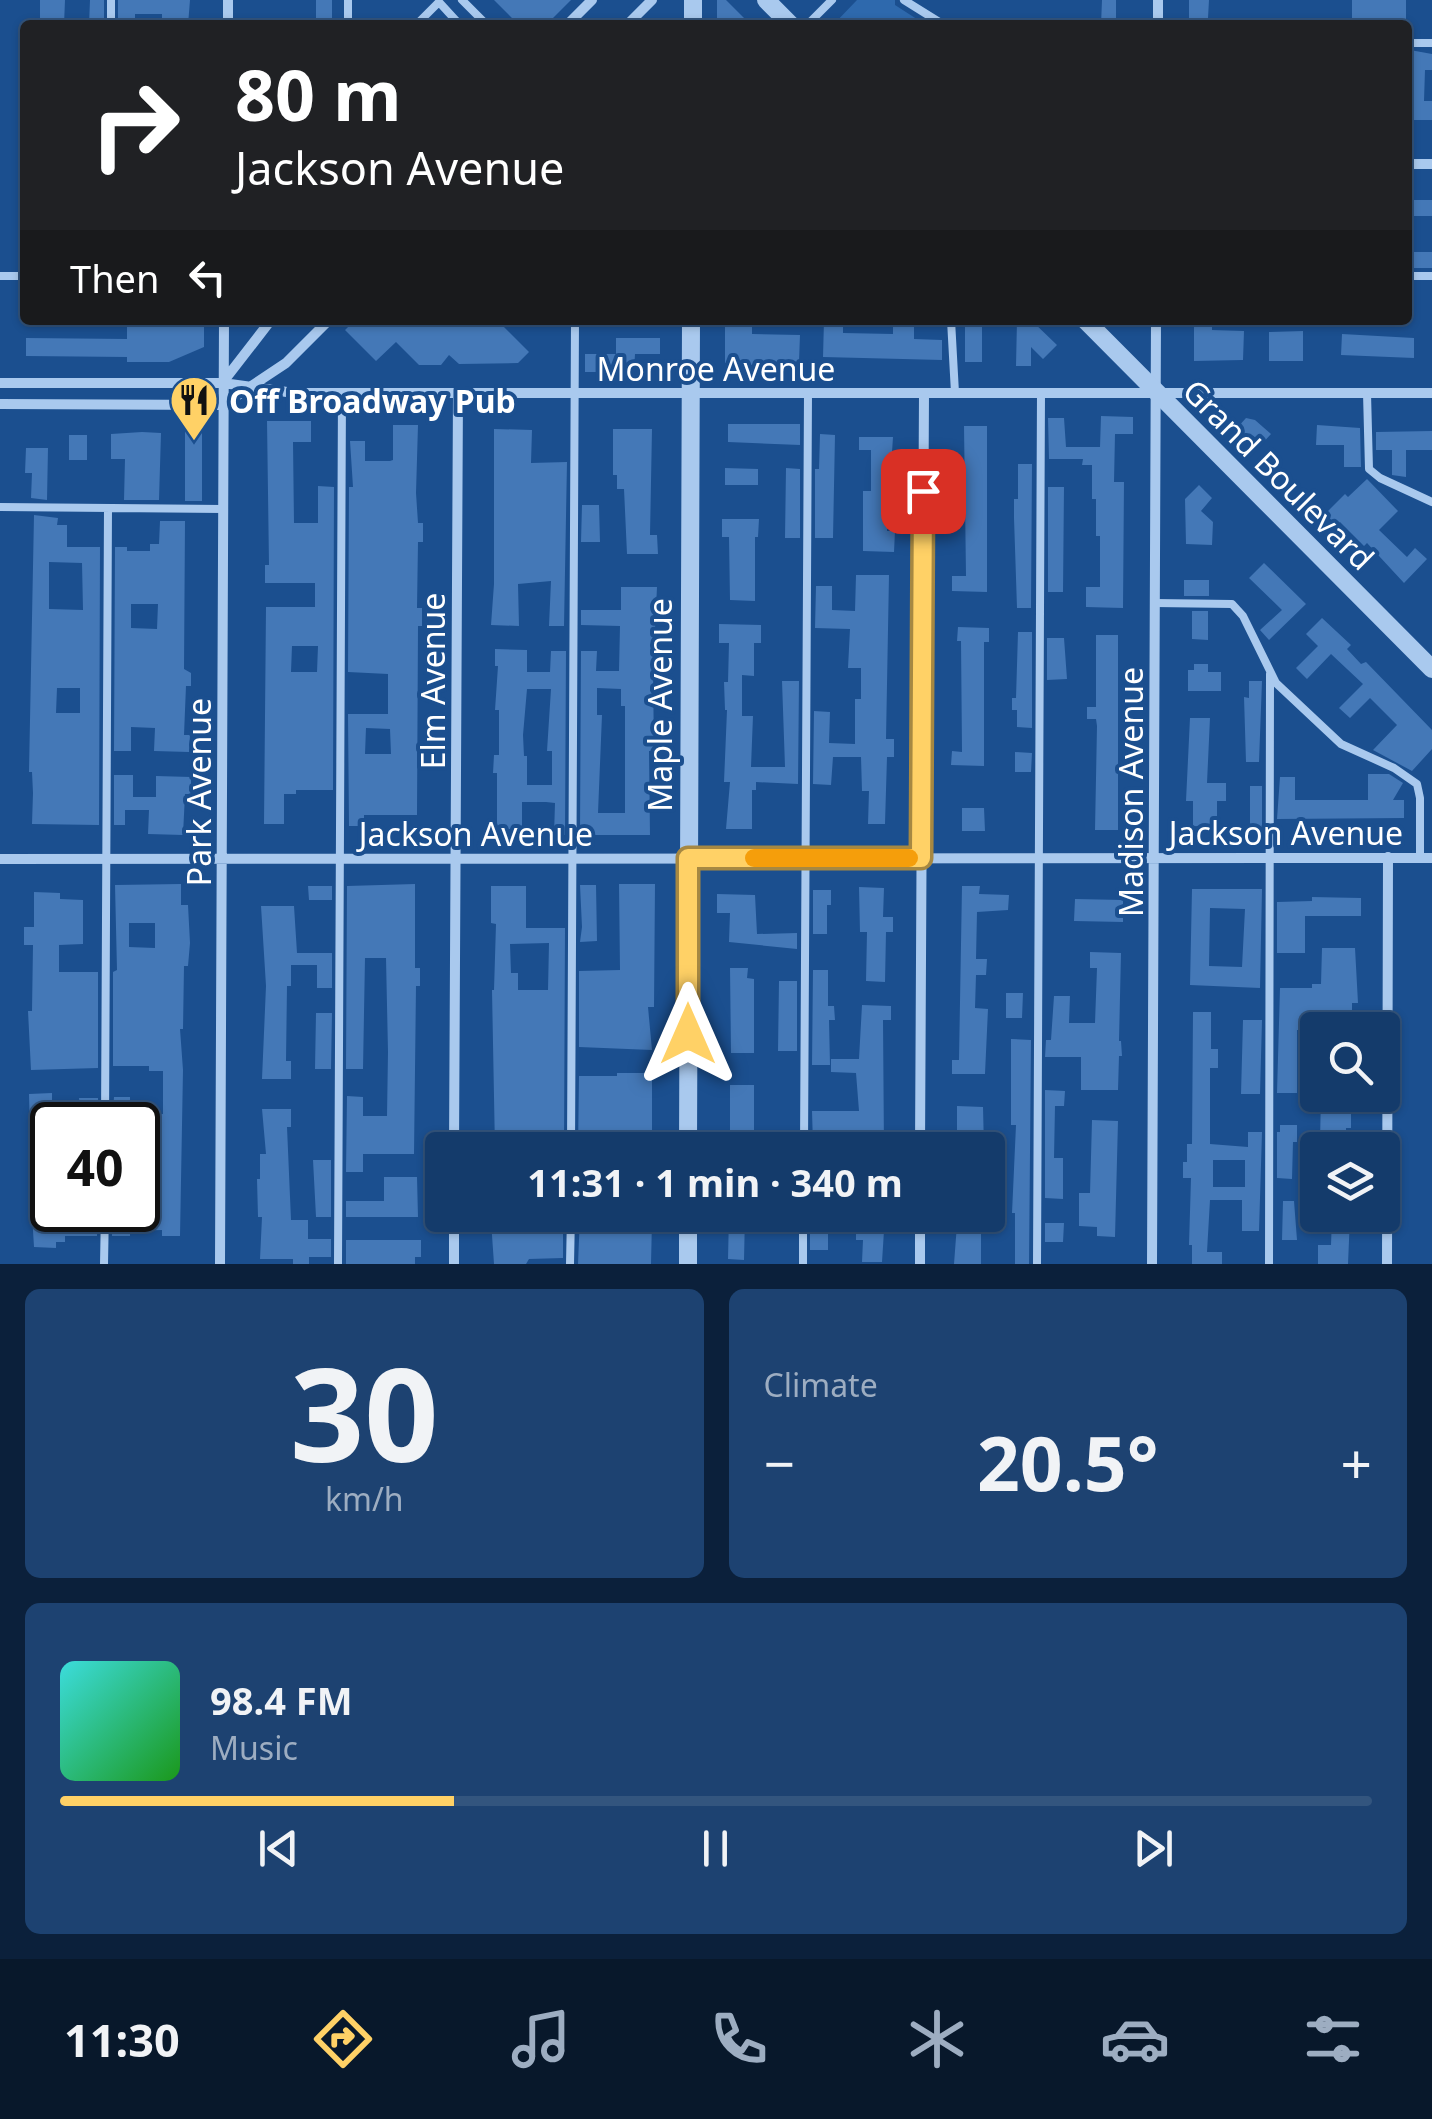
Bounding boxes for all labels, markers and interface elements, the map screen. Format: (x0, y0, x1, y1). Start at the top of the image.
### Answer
text: 80 m (235, 46, 402, 142)
icon: right (70, 60, 200, 190)
text: Jackson Avenue (235, 137, 564, 198)
icon: left (180, 250, 235, 305)
text: Then (70, 252, 160, 304)
street label: Monroe Avenue (597, 347, 835, 390)
street label: Grand Boulevard (1174, 369, 1384, 579)
restaurant icon: Off Broadway Pub (168, 374, 220, 442)
place label: Off Broadway Pub (229, 379, 516, 422)
pin (881, 449, 966, 534)
icon: arrive (896, 464, 951, 519)
street label: Elm Avenue (411, 593, 454, 769)
street label: Maple Avenue (638, 598, 681, 812)
street label: Madison Avenue (1109, 667, 1152, 917)
street label: Park Avenue (177, 698, 220, 886)
street label: Jackson Avenue (1166, 811, 1403, 854)
street label: Jackson Avenue (356, 812, 593, 855)
position arrow (636, 982, 740, 1086)
map controls (1300, 1012, 1400, 1232)
button: search (1300, 1012, 1400, 1112)
speed limit sign: 40 (30, 1102, 160, 1232)
button: layers (1300, 1132, 1400, 1232)
text: 11:31 · 1 min · 340 m (527, 1156, 903, 1208)
text: 30 (290, 1323, 439, 1500)
text: Climate (764, 1363, 878, 1406)
text: 20.5° (977, 1411, 1159, 1513)
text: − (764, 1425, 795, 1500)
text: + (1341, 1425, 1372, 1500)
text: km/h (325, 1477, 404, 1520)
text: 98.4 FM (210, 1674, 352, 1726)
text: Music (210, 1726, 298, 1769)
icon: previous (251, 1821, 306, 1876)
icon: pause (688, 1821, 743, 1876)
icon: next (1126, 1821, 1181, 1876)
icon: directions (308, 2004, 378, 2074)
icon: music (506, 2004, 576, 2074)
icon: phone (704, 2004, 774, 2074)
icon: climate (902, 2004, 972, 2074)
icon: car (1100, 2004, 1170, 2074)
icon: filters (1298, 2004, 1368, 2074)
text: 11:30 (64, 2009, 180, 2070)

